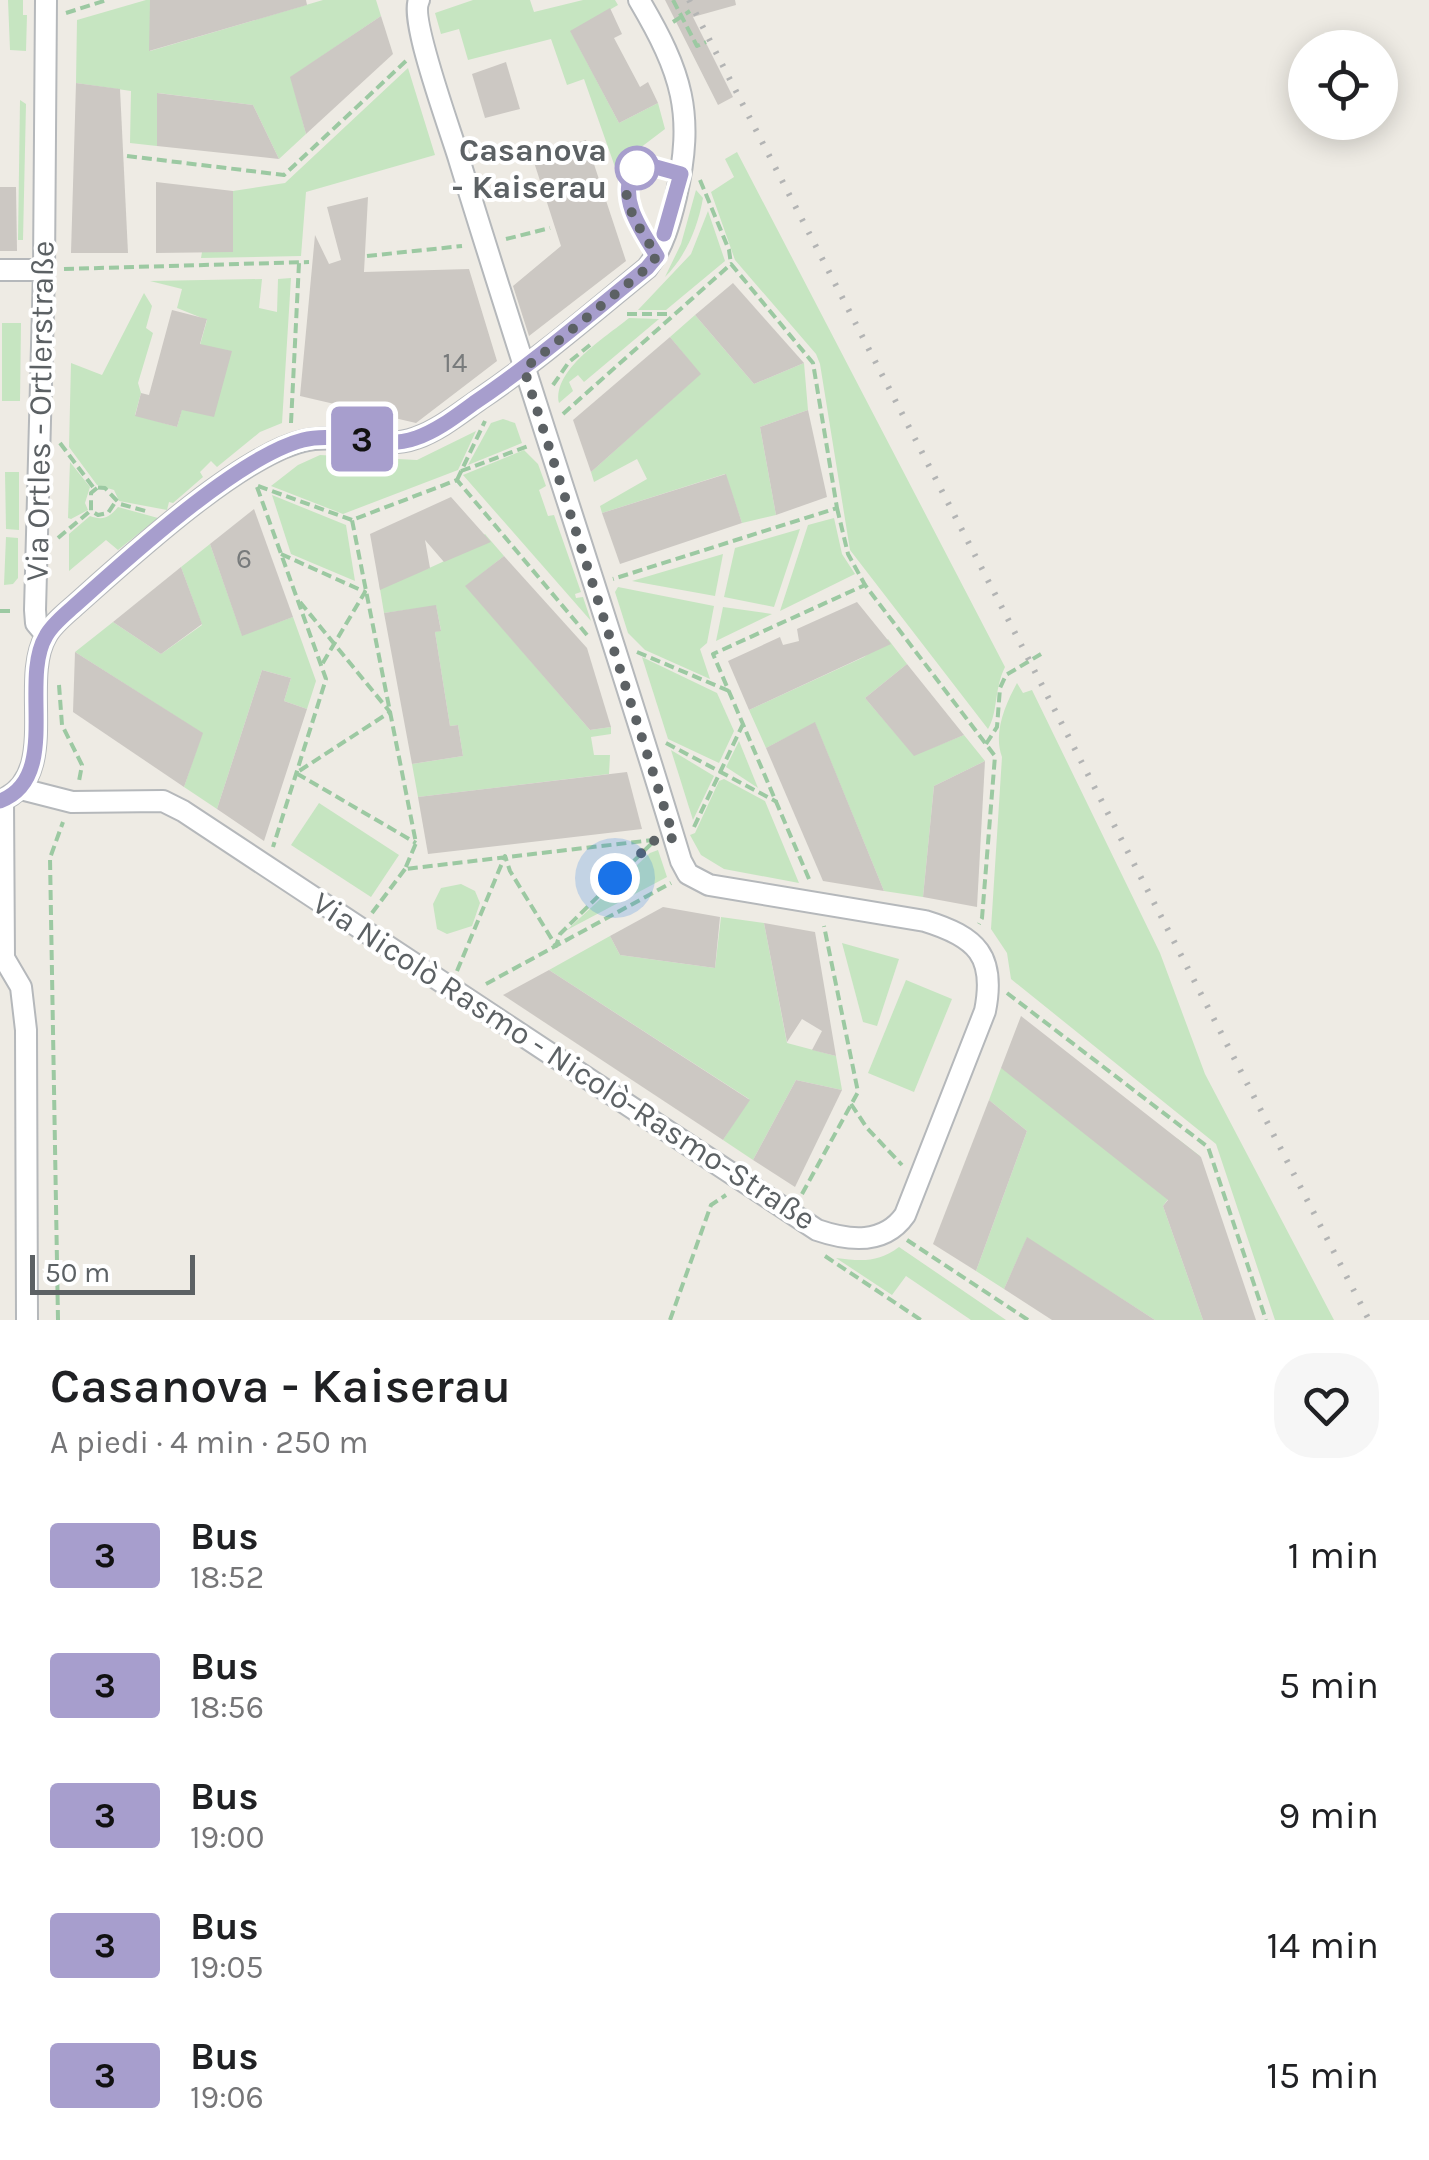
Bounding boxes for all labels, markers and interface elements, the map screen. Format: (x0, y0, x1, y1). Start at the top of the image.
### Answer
map controls (1288, 30, 1398, 140)
button: locate (1288, 30, 1398, 140)
place label: Casanova - Kaiserau (452, 132, 607, 206)
marker: Casanova - Kaiserau (616, 147, 658, 189)
street label: Via Ortles - Ortlerstraße (19, 240, 61, 582)
house number: 14 (443, 346, 468, 379)
line badge: 3 (330, 406, 394, 472)
text: 3 (351, 419, 373, 460)
house number: 6 (236, 542, 252, 575)
your location (590, 853, 640, 903)
street label: Via Nicolò Rasmo - Nicolò-Rasmo-Straße (306, 884, 822, 1238)
scale bar (30, 1250, 195, 1294)
text: 50 m (45, 1256, 110, 1289)
button: heart (1274, 1353, 1379, 1458)
text: Casanova - Kaiserau (50, 1358, 511, 1414)
text: A piedi · 4 min · 250 m (50, 1424, 368, 1461)
text: Bus (190, 1514, 259, 1559)
text: 1 min (1288, 1533, 1379, 1578)
text: 3 (94, 1535, 116, 1576)
text: 18:52 (190, 1559, 264, 1596)
text: Bus (190, 1644, 259, 1689)
text: 5 min (1279, 1663, 1379, 1708)
text: 3 (94, 1665, 116, 1706)
text: 18:56 (190, 1689, 264, 1726)
text: Bus (190, 1774, 259, 1819)
text: 9 min (1278, 1793, 1379, 1838)
text: 3 (94, 1795, 116, 1836)
text: 19:00 (190, 1819, 265, 1856)
text: Bus (190, 1904, 259, 1949)
text: 14 min (1266, 1923, 1379, 1968)
text: 3 (94, 1925, 116, 1966)
text: 19:05 (190, 1949, 264, 1986)
text: Bus (190, 2034, 259, 2079)
text: 15 min (1266, 2053, 1379, 2098)
text: 3 (94, 2055, 116, 2096)
text: 19:06 (190, 2079, 264, 2116)

